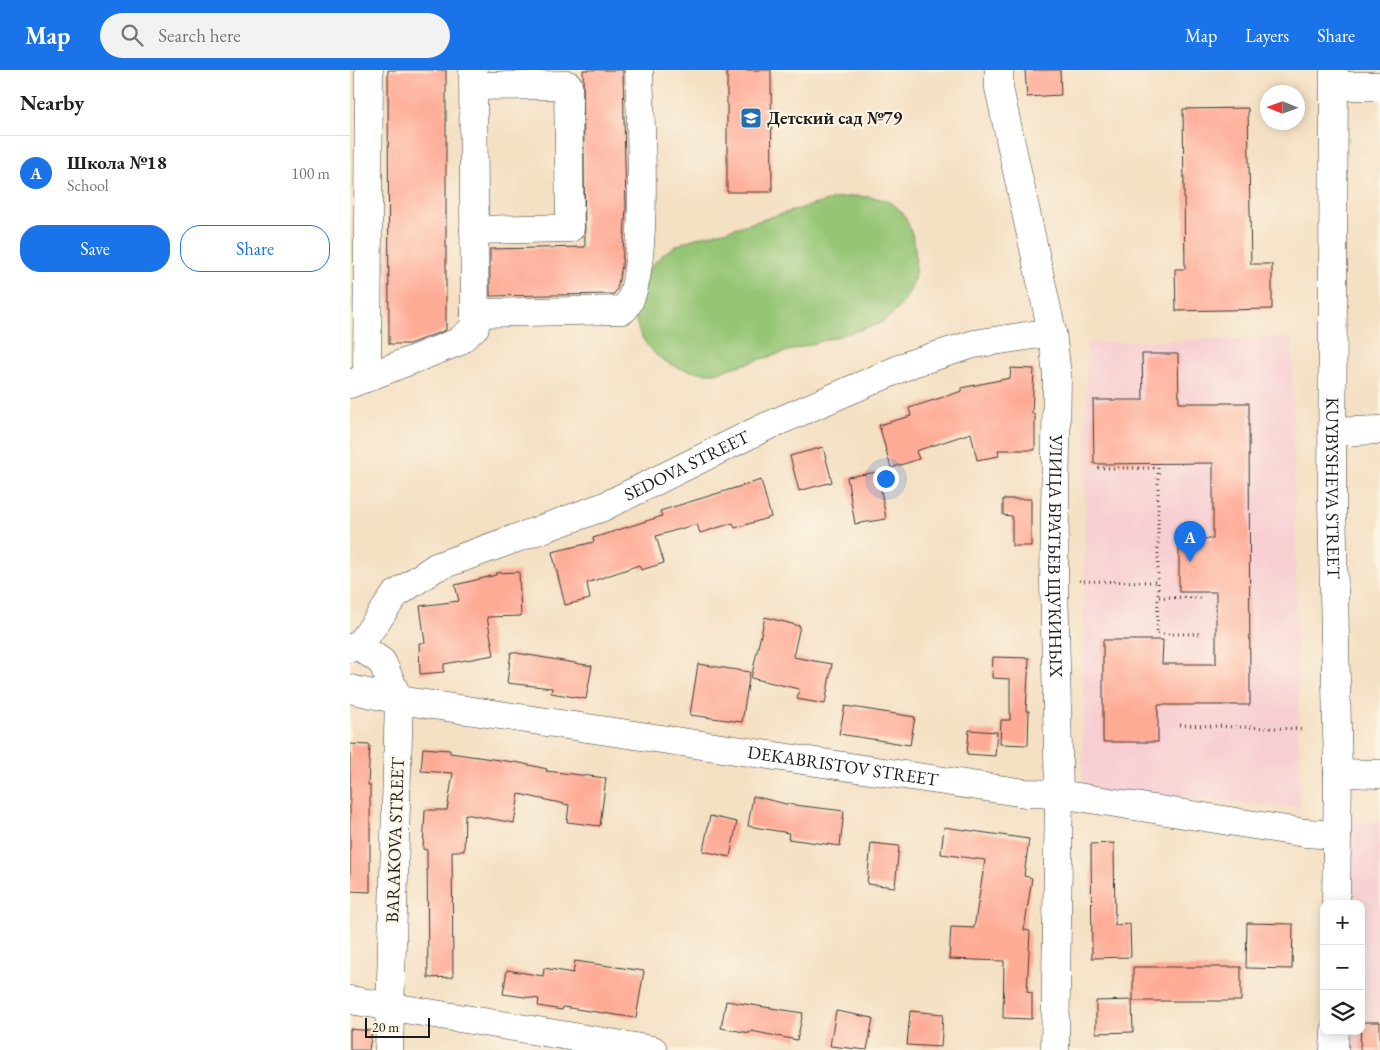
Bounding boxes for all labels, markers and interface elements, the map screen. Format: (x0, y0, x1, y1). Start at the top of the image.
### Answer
search box (100, 13, 450, 58)
text: Map (25, 20, 70, 51)
icon: search (118, 21, 146, 49)
text: Search here (158, 23, 241, 48)
text: Map (1185, 24, 1217, 47)
text: Layers (1245, 24, 1289, 47)
text: Share (1317, 24, 1355, 47)
north arrow (1260, 85, 1305, 130)
text: Nearby (20, 89, 84, 116)
school or university icon: Детский сад №79 (739, 106, 763, 130)
place label: Детский сад №79 (767, 106, 903, 129)
text: Школа №18 (67, 150, 167, 175)
text: A (30, 163, 42, 184)
text: 100 m (291, 163, 330, 184)
text: School (67, 175, 109, 196)
button: Save (20, 225, 170, 272)
button: Share (180, 225, 330, 272)
street label: KUYBYSHEVA STREET (1321, 397, 1346, 580)
street label: SEDOVA STREET (620, 424, 754, 506)
street label: УЛИЦА БРАТЬЕВ ЩУКИНЫХ (1043, 433, 1068, 678)
your location (873, 466, 899, 492)
pin: A (1174, 521, 1206, 562)
street label: DEKABRISTOV STREET (746, 740, 941, 791)
street label: BARAKOVA STREET (380, 756, 409, 923)
map controls (1320, 900, 1365, 1035)
button: + (1320, 900, 1365, 945)
button: − (1320, 945, 1365, 990)
button: layers (1320, 990, 1365, 1035)
scale bar (365, 1015, 430, 1038)
text: 20 m (372, 1018, 399, 1036)

